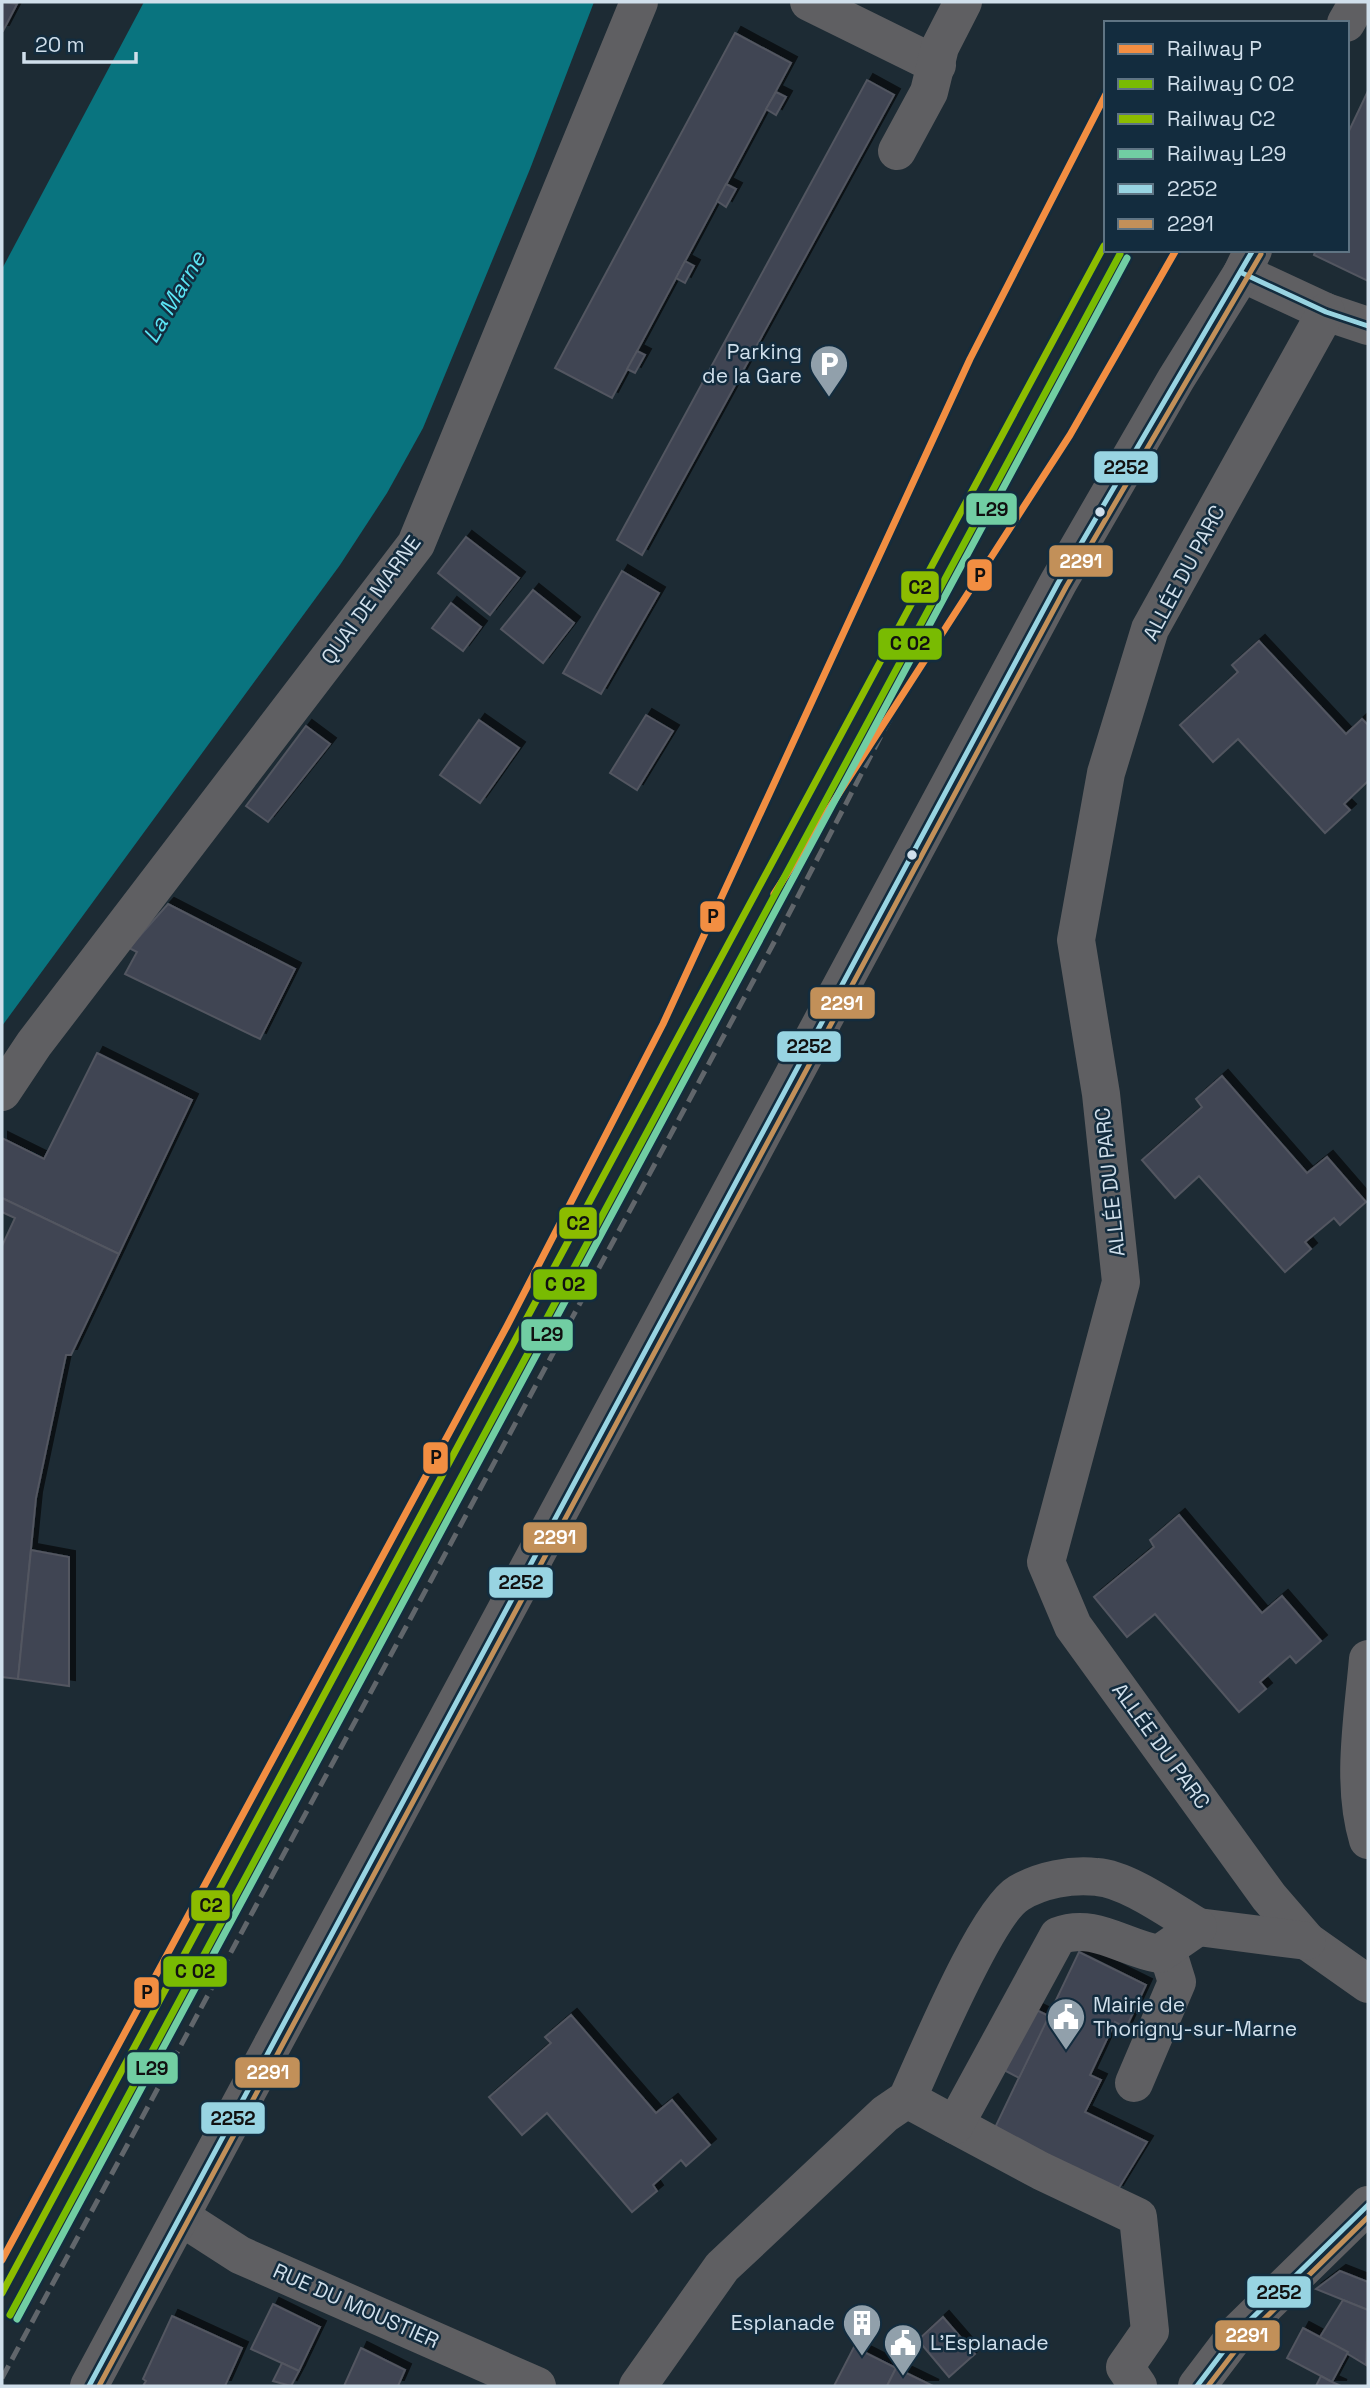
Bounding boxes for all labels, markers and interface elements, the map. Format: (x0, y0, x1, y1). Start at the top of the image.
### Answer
scale bar (24, 21, 136, 65)
legend (1104, 21, 1349, 252)
text: 20 m (35, 31, 85, 58)
text: Railway P (1167, 35, 1262, 62)
text: Railway C 02 (1167, 70, 1294, 97)
text: Railway C2 (1167, 105, 1275, 132)
text: Railway L29 (1167, 140, 1286, 167)
text: 2252 (1167, 175, 1217, 202)
text: 2291 (1167, 210, 1214, 237)
water label: La Marne (136, 244, 213, 348)
place label: Parking de la Gare (702, 338, 802, 389)
parking icon: Parking de la Gare (808, 343, 850, 398)
line badge: 2252 (1093, 450, 1159, 484)
text: 2252 (1103, 455, 1149, 480)
line badge: L29 (965, 492, 1018, 526)
text: L29 (975, 497, 1009, 522)
street label: ALLÉE DU PARC (1136, 500, 1231, 645)
unlabelled marker (1093, 505, 1107, 519)
street label: QUAI DE MARNE (315, 530, 427, 670)
line badge: 2291 (1048, 544, 1114, 578)
text: 2291 (1060, 549, 1102, 574)
line badge: P (966, 558, 993, 592)
text: P (974, 563, 986, 588)
line badge: C2 (900, 570, 940, 604)
text: C2 (908, 575, 932, 600)
line badge: C 02 (877, 627, 943, 661)
text: C 02 (890, 631, 930, 656)
unlabelled marker (905, 848, 919, 862)
line badge: P (699, 900, 726, 933)
text: P (707, 904, 719, 929)
line badge: 2291 (809, 986, 876, 1020)
text: 2291 (821, 991, 863, 1016)
line badge: 2252 (776, 1030, 842, 1063)
text: 2252 (786, 1034, 832, 1059)
street label: ALLÉE DU PARC (1088, 1106, 1131, 1258)
line badge: C2 (558, 1206, 598, 1240)
text: C2 (566, 1211, 590, 1236)
line badge: C 02 (532, 1268, 598, 1301)
text: C 02 (545, 1272, 585, 1297)
line badge: L29 (520, 1318, 574, 1352)
text: L29 (530, 1322, 564, 1347)
line badge: P (422, 1441, 449, 1475)
text: P (430, 1445, 442, 1470)
line badge: 2291 (522, 1521, 588, 1554)
text: 2291 (534, 1525, 576, 1550)
line badge: 2252 (488, 1566, 554, 1599)
text: 2252 (498, 1570, 544, 1595)
street label: ALLÉE DU PARC (1106, 1677, 1216, 1814)
line badge: C2 (190, 1889, 231, 1922)
text: C2 (199, 1893, 223, 1918)
line badge: C 02 (162, 1955, 228, 1988)
text: C 02 (175, 1959, 215, 1984)
line badge: P (133, 1976, 160, 2009)
text: P (141, 1980, 153, 2005)
place label: Mairie de Thorigny-sur-Marne (1093, 1991, 1297, 2042)
public building icon: Mairie de Thorigny-sur-Marne (1045, 1996, 1087, 2051)
line badge: L29 (126, 2051, 179, 2085)
text: L29 (135, 2056, 169, 2081)
line badge: 2291 (234, 2056, 301, 2089)
text: 2291 (247, 2060, 289, 2085)
line badge: 2252 (200, 2101, 266, 2135)
text: 2252 (210, 2106, 256, 2131)
street label: RUE DU MOUSTIER (269, 2257, 443, 2354)
line badge: 2252 (1246, 2275, 1312, 2309)
text: 2252 (1256, 2280, 1302, 2305)
building icon: Esplanade (841, 2302, 883, 2357)
place label: Esplanade (731, 2309, 835, 2336)
line badge: 2291 (1214, 2319, 1281, 2352)
public building icon: L'Esplanade (882, 2322, 924, 2377)
text: 2291 (1226, 2323, 1268, 2348)
place label: L'Esplanade (930, 2329, 1049, 2356)

